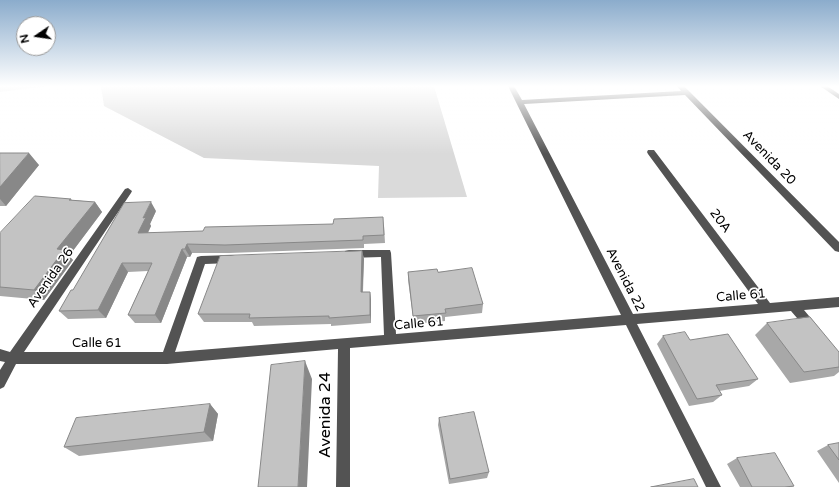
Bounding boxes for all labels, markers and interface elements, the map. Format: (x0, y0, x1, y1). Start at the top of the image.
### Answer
north arrow (16, 16, 56, 56)
text: N (17, 33, 32, 44)
street label: Avenida 20 (739, 127, 799, 189)
street label: 20A (706, 206, 734, 236)
street label: Avenida 26 (25, 245, 77, 311)
street label: Avenida 22 (602, 245, 648, 315)
street label: Calle 61 (715, 286, 767, 306)
street label: Calle 61 (393, 314, 445, 334)
street label: Calle 61 (72, 336, 122, 352)
street label: Avenida 24 (316, 372, 336, 458)

